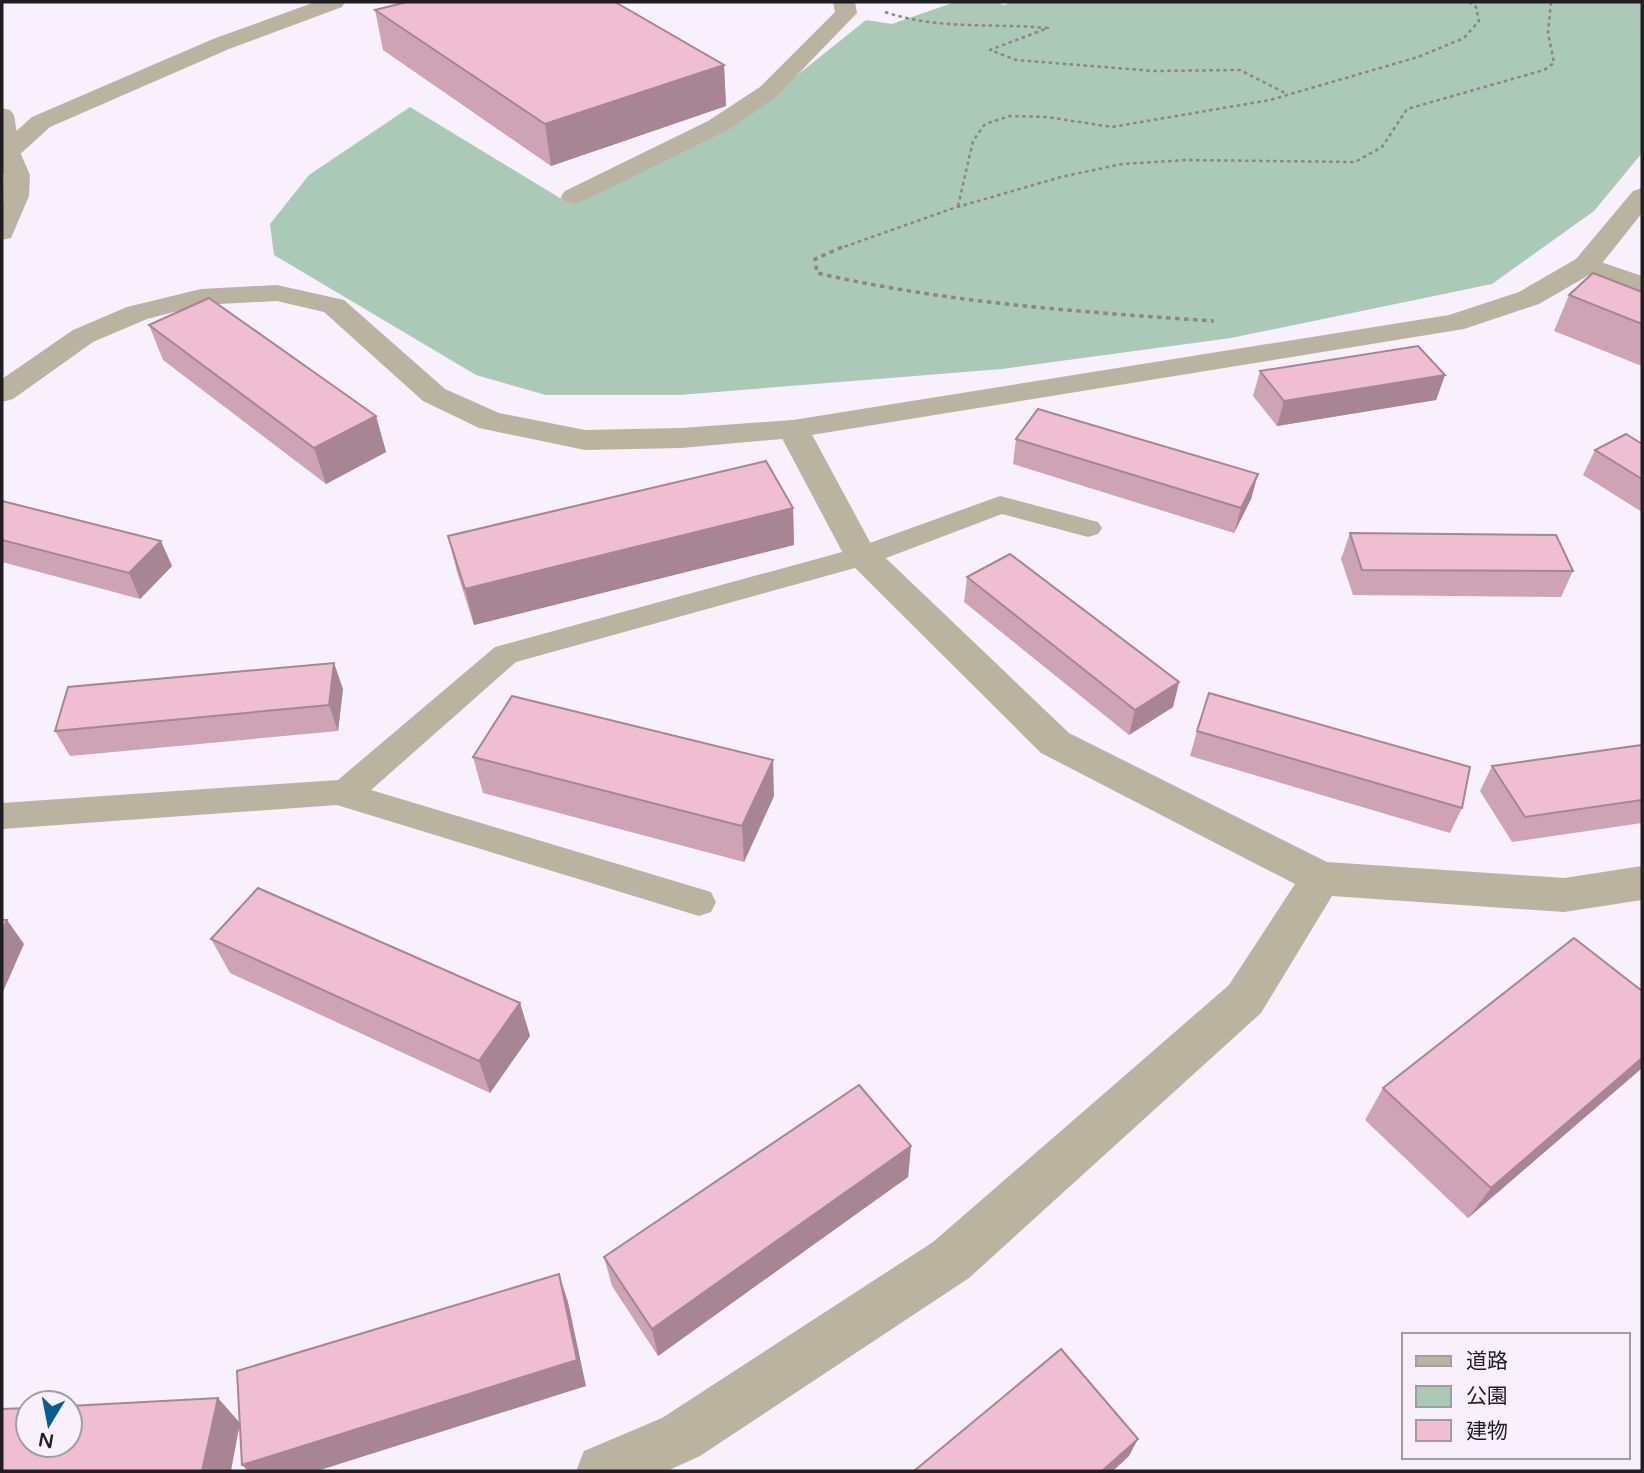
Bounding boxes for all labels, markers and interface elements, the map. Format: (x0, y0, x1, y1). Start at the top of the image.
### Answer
legend (1402, 1333, 1630, 1459)
text: 道路 (1466, 1349, 1508, 1374)
text: 公園 (1466, 1384, 1508, 1409)
north arrow (14, 1389, 84, 1459)
text: 建物 (1466, 1419, 1508, 1444)
text: N (37, 1428, 56, 1452)

